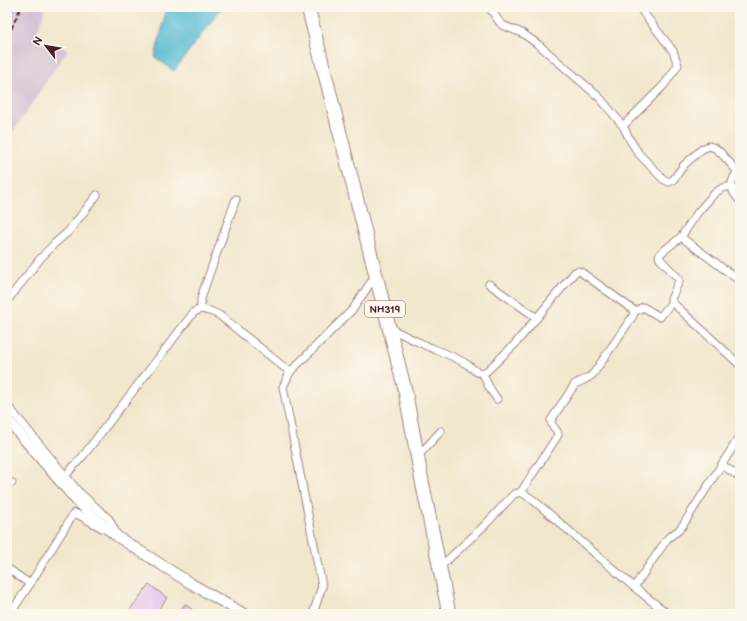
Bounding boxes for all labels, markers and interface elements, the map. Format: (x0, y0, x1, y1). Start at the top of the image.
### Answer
north arrow (26, 26, 66, 66)
text: N (30, 34, 46, 48)
road number: NH319 (365, 301, 405, 317)

